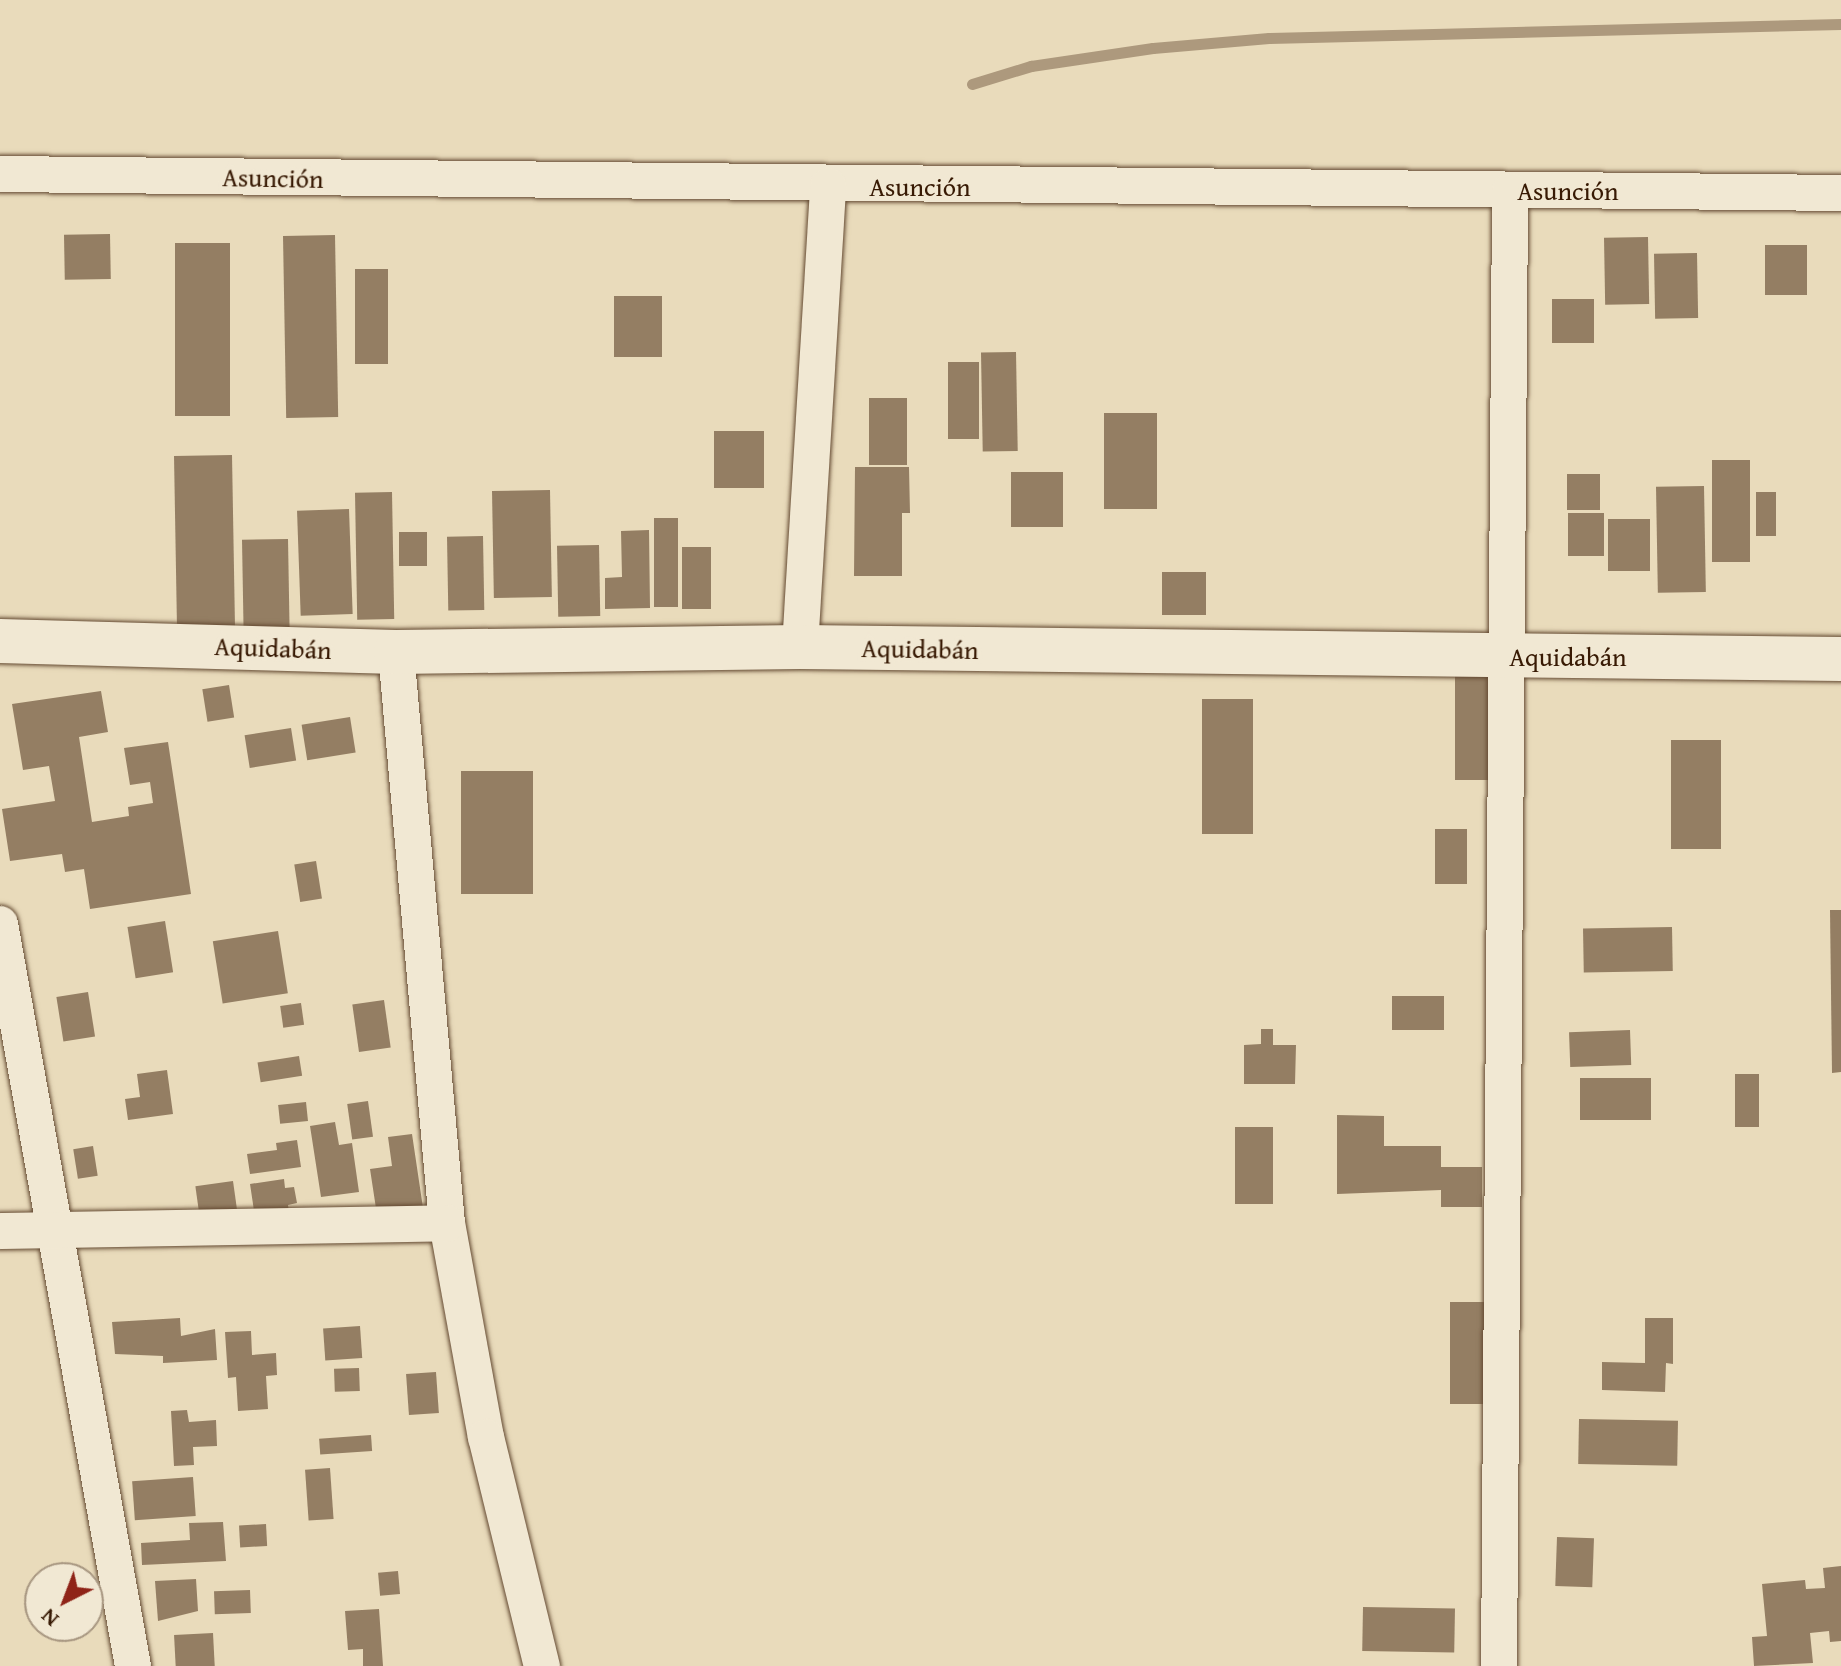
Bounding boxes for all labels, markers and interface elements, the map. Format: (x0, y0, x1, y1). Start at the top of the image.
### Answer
street label: Asunción (222, 162, 324, 194)
street label: Asunción (869, 171, 971, 203)
street label: Asunción (1517, 175, 1619, 207)
street label: Aquidabán (214, 630, 332, 666)
street label: Aquidabán (861, 632, 979, 666)
street label: Aquidabán (1509, 641, 1627, 673)
north arrow (24, 1562, 104, 1642)
text: N (33, 1602, 65, 1635)

